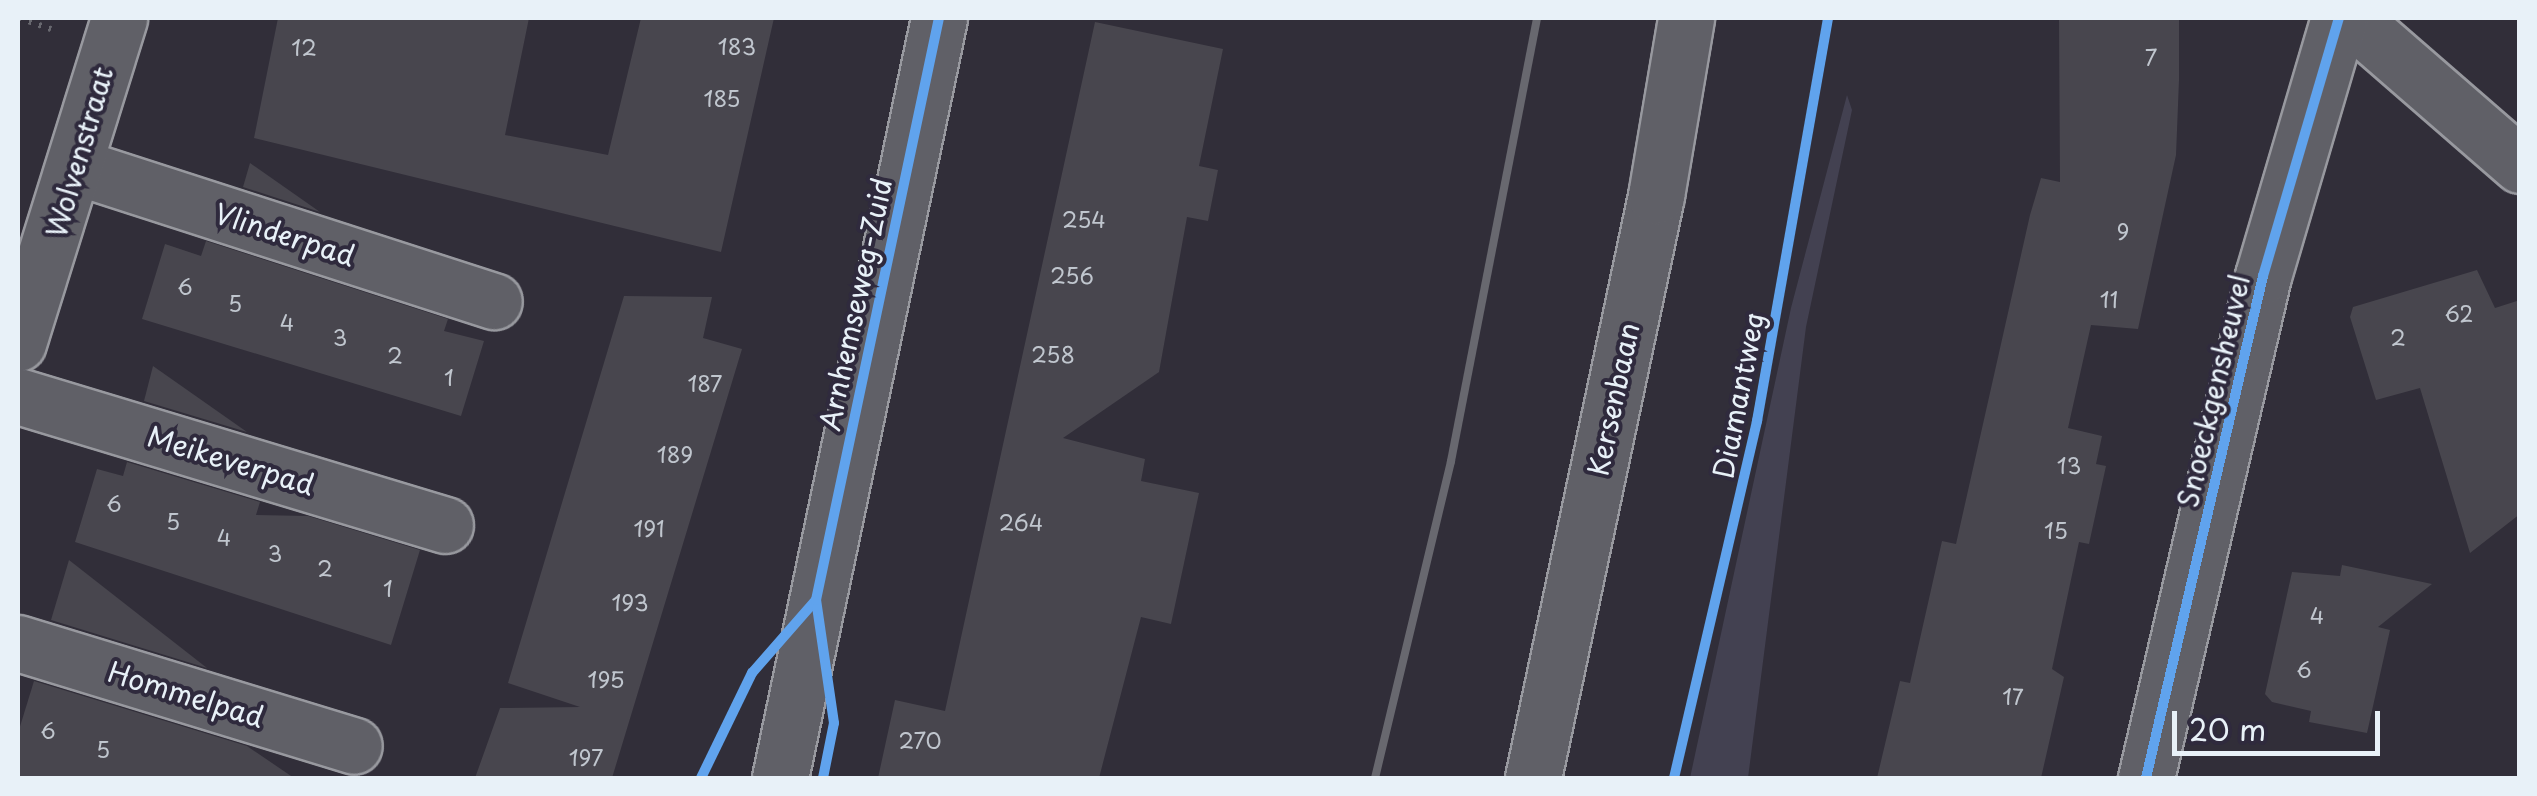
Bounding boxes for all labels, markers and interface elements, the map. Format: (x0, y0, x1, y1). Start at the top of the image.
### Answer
house number: 183 (718, 33, 756, 59)
house number: 12 (291, 34, 317, 60)
house number: 7 (2145, 44, 2157, 70)
street label: Wolvenstraat (39, 63, 119, 241)
house number: 185 (704, 85, 740, 111)
street label: Arnhemseweg-Zuid (812, 175, 898, 433)
street label: Vlinderpad (211, 196, 359, 272)
house number: 254 (1062, 206, 1106, 232)
house number: 9 (2117, 218, 2129, 244)
house number: 256 (1050, 262, 1094, 288)
street label: Snoeckgensheuvel (2170, 271, 2256, 511)
house number: 6 (177, 273, 193, 299)
house number: 11 (2100, 286, 2118, 312)
house number: 5 (228, 290, 242, 316)
house number: 62 (2445, 300, 2473, 326)
house number: 4 (280, 309, 294, 335)
street label: Diamantweg (1705, 309, 1771, 481)
street label: Kersenbaan (1580, 320, 1646, 478)
house number: 3 (333, 324, 347, 350)
house number: 2 (2390, 324, 2406, 350)
house number: 258 (1031, 341, 1075, 367)
house number: 2 (387, 342, 403, 368)
house number: 1 (444, 364, 454, 390)
house number: 187 (687, 370, 723, 396)
street label: Meikeverpad (144, 419, 318, 501)
house number: 189 (657, 441, 693, 467)
house number: 13 (2057, 452, 2081, 478)
house number: 6 (106, 490, 122, 516)
house number: 5 (166, 508, 180, 534)
house number: 264 (999, 509, 1043, 535)
house number: 191 (633, 515, 665, 541)
house number: 15 (2044, 517, 2068, 543)
house number: 4 (217, 524, 231, 550)
house number: 3 (268, 540, 282, 566)
house number: 2 (317, 555, 333, 581)
house number: 1 (383, 575, 393, 601)
house number: 193 (611, 589, 649, 615)
house number: 4 (2310, 602, 2324, 628)
street label: Hommelpad (104, 654, 268, 734)
house number: 6 (2296, 656, 2312, 682)
house number: 195 (588, 666, 624, 692)
house number: 17 (2002, 683, 2024, 709)
scale bar (2177, 691, 2384, 753)
text: 20 m (2189, 706, 2266, 751)
house number: 6 (40, 717, 56, 743)
house number: 270 (898, 727, 942, 753)
house number: 5 (96, 736, 110, 762)
house number: 197 (569, 744, 603, 770)

